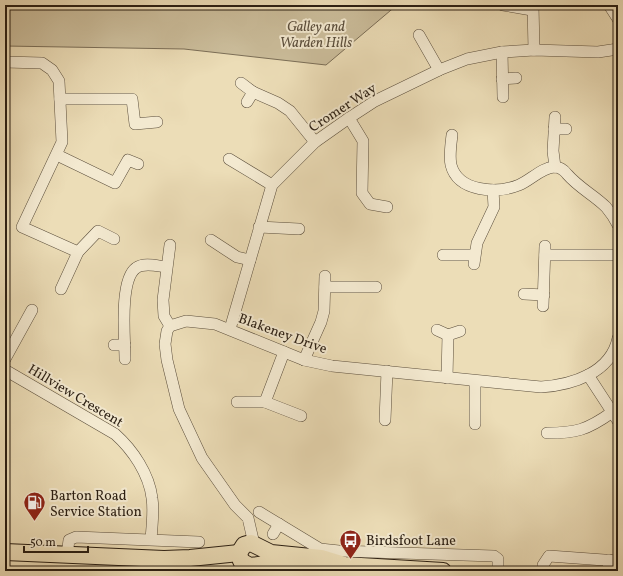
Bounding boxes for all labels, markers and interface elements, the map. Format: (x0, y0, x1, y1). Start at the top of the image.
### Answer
park label: Galley and Warden Hills (280, 18, 352, 53)
street label: Cromer Way (305, 79, 381, 137)
street label: Blakeney Drive (236, 310, 330, 359)
street label: Hillview Crescent (24, 360, 127, 432)
place label: Barton Road Service Station (50, 487, 142, 522)
fuel station icon: Barton Road Service Station (21, 490, 47, 523)
bus stop icon: Birdsfoot Lane (338, 527, 364, 560)
scale bar (24, 528, 88, 554)
place label: Birdsfoot Lane (366, 532, 456, 551)
text: 50 m (30, 535, 56, 551)

